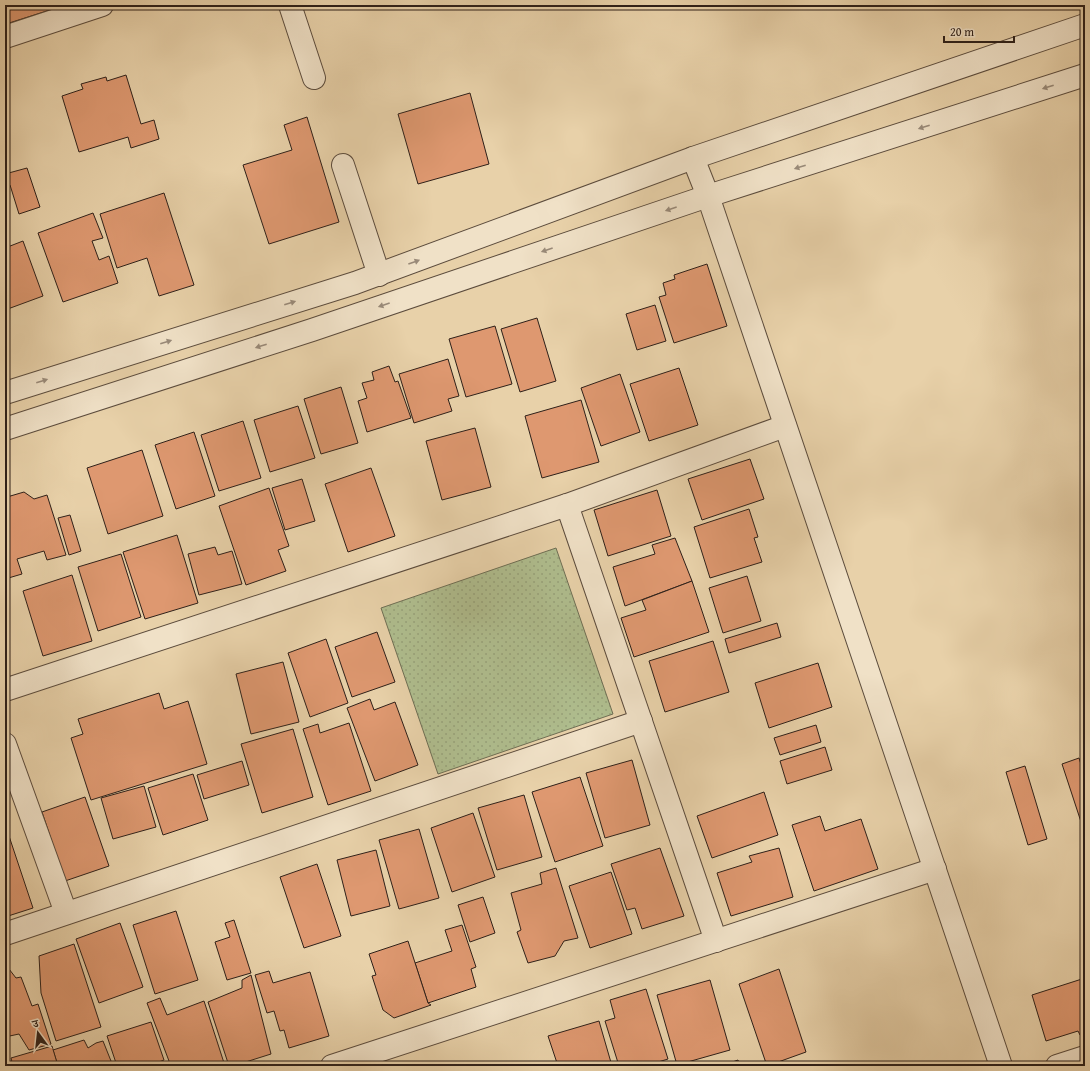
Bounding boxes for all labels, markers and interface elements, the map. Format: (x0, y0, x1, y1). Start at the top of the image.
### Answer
scale bar (944, 18, 1014, 44)
text: 20 m (950, 23, 974, 40)
one-way arrow (1042, 84, 1054, 90)
one-way arrow (918, 124, 930, 130)
one-way arrow (794, 164, 806, 170)
one-way arrow (664, 206, 676, 212)
one-way arrow (541, 247, 553, 253)
one-way arrow (408, 258, 420, 264)
one-way arrow (285, 300, 297, 306)
one-way arrow (378, 302, 390, 308)
one-way arrow (161, 339, 173, 345)
one-way arrow (255, 343, 267, 349)
one-way arrow (37, 378, 49, 384)
north arrow (18, 1013, 58, 1053)
text: उ (30, 1015, 42, 1032)

